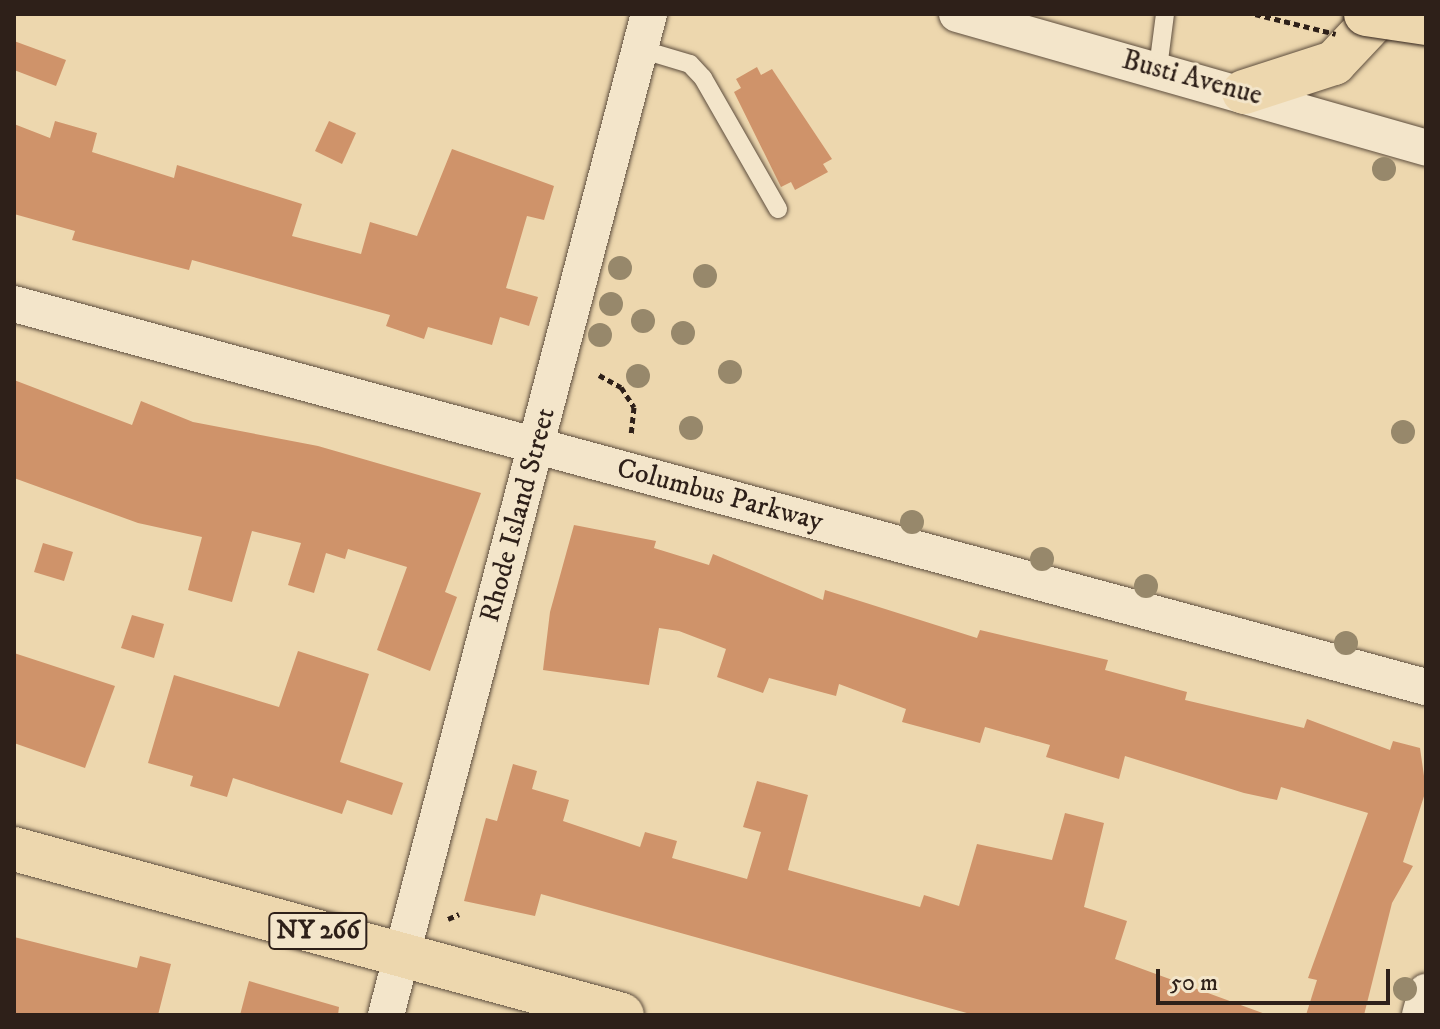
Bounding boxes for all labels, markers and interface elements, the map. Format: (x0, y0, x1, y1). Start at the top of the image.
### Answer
street label: Busti Avenue (1118, 43, 1266, 113)
street label: Rhode Island Street (473, 404, 563, 626)
street label: Columbus Parkway (613, 451, 827, 539)
road number: NY 266 (268, 909, 368, 953)
scale bar (1160, 953, 1394, 1003)
text: 50 m (1170, 968, 1218, 998)

